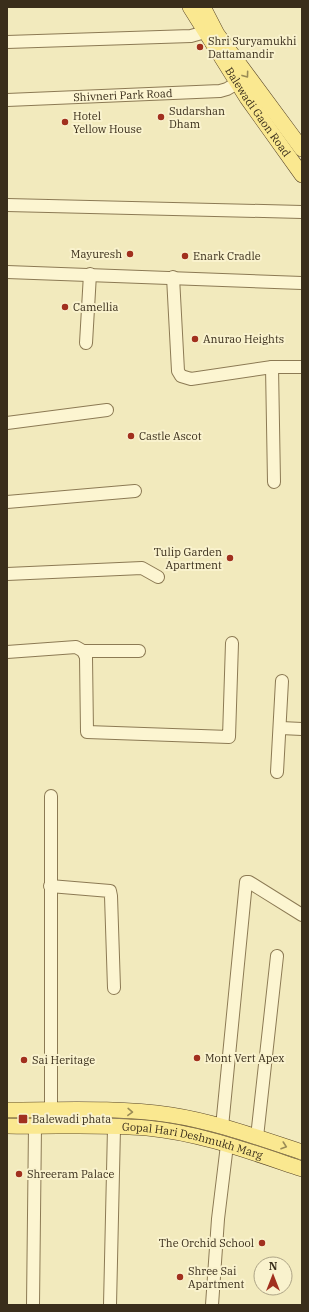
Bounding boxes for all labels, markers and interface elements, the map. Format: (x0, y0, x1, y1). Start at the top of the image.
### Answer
place label: Shri Suryamukhi Dattamandir (208, 34, 297, 61)
marker: Shri Suryamukhi Dattamandir (195, 42, 205, 52)
street label: Balewadi Gaon Road (222, 64, 294, 160)
one-way arrow (241, 71, 249, 78)
street label: Shivneri Park Road (73, 86, 173, 104)
place label: Sudarshan Dham (169, 104, 225, 131)
place label: Hotel Yellow House (73, 109, 142, 136)
marker: Sudarshan Dham (156, 112, 166, 122)
marker: Hotel Yellow House (60, 117, 70, 127)
place label: Mayuresh (71, 247, 122, 261)
marker: Mayuresh (125, 249, 135, 259)
place label: Enark Cradle (193, 249, 261, 263)
marker: Enark Cradle (180, 251, 190, 261)
place label: Camellia (73, 300, 119, 314)
marker: Camellia (60, 302, 70, 312)
place label: Anurao Heights (203, 332, 284, 346)
marker: Anurao Heights (190, 334, 200, 344)
place label: Castle Ascot (139, 429, 202, 443)
marker: Castle Ascot (126, 431, 136, 441)
place label: Tulip Garden Apartment (154, 545, 222, 572)
marker: Tulip Garden Apartment (225, 553, 235, 563)
place label: Mont Vert Apex (205, 1051, 285, 1065)
place label: Sai Heritage (32, 1053, 95, 1067)
marker: Mont Vert Apex (192, 1053, 202, 1063)
marker: Sai Heritage (19, 1055, 29, 1065)
one-way arrow (127, 1108, 133, 1116)
place label: Balewadi phata (32, 1112, 111, 1126)
marker: Balewadi phata (17, 1113, 29, 1125)
street label: Gopal Hari Deshmukh Marg (122, 1119, 265, 1162)
one-way arrow (280, 1141, 287, 1150)
place label: Shreeram Palace (27, 1167, 114, 1181)
marker: Shreeram Palace (14, 1169, 24, 1179)
place label: The Orchid School (159, 1236, 254, 1250)
marker: The Orchid School (257, 1238, 267, 1248)
north arrow (253, 1256, 293, 1296)
text: N (269, 1259, 278, 1273)
place label: Shree Sai Apartment (188, 1264, 245, 1291)
marker: Shree Sai Apartment (175, 1272, 185, 1282)

